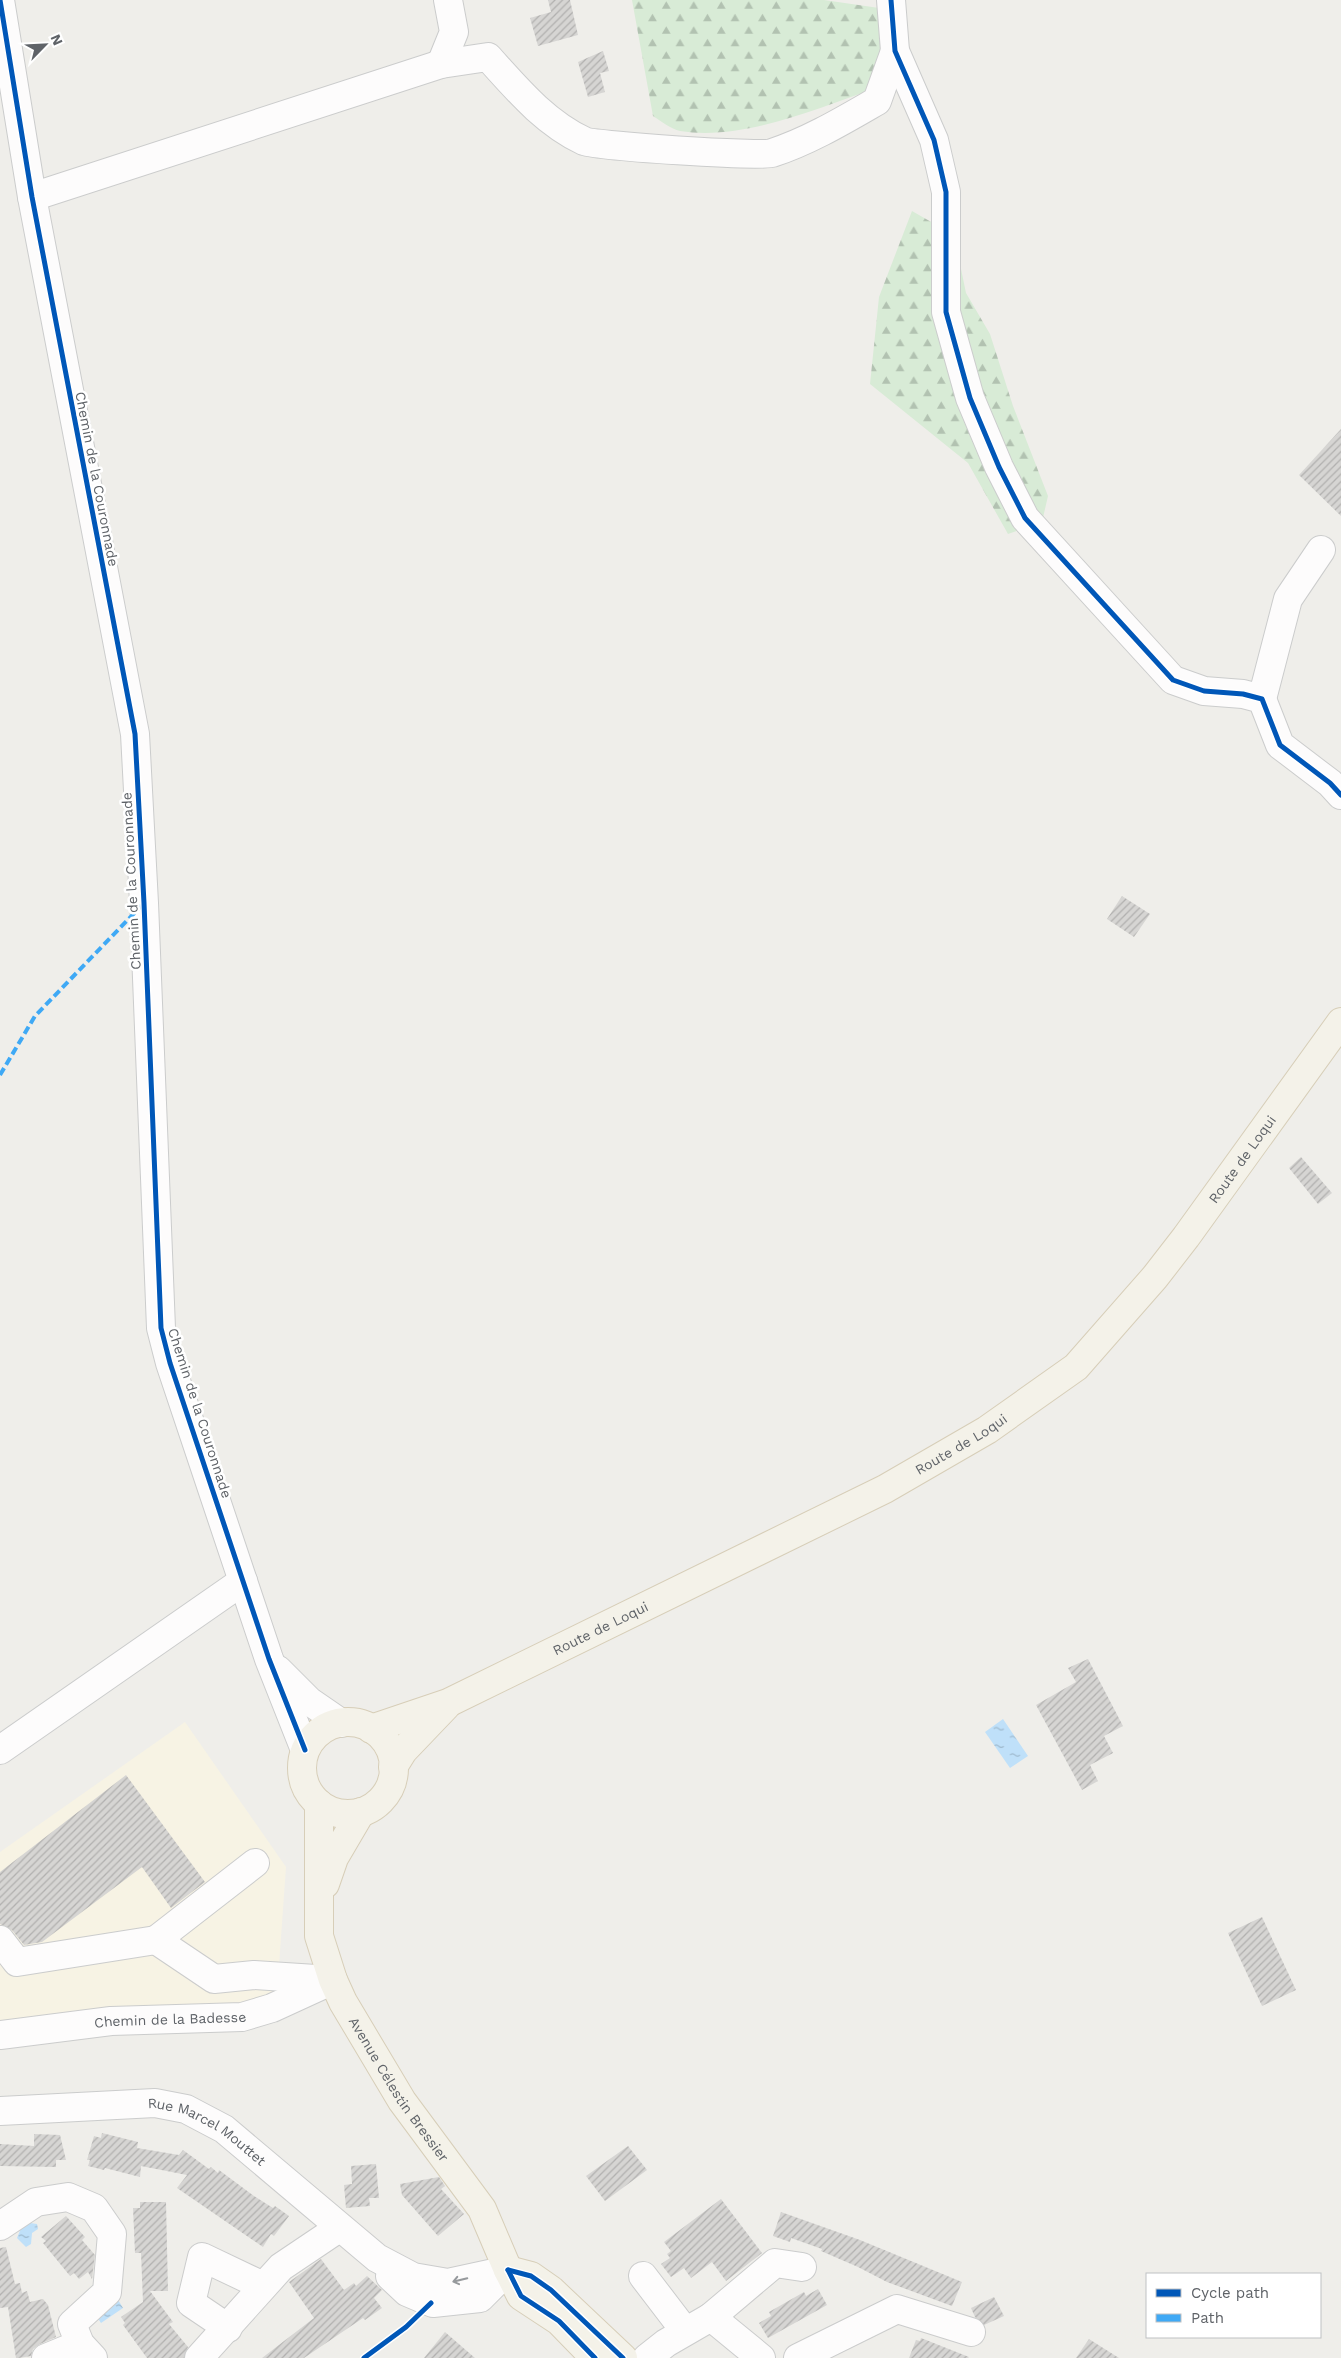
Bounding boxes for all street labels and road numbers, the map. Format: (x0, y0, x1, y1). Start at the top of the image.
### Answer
street label: Chemin de la Couronnade (72, 390, 122, 568)
street label: Chemin de la Couronnade (118, 792, 144, 970)
street label: Route de Loqui (1205, 1112, 1279, 1206)
street label: Chemin de la Couronnade (165, 1326, 235, 1500)
street label: Route de Loqui (912, 1411, 1010, 1478)
street label: Route de Loqui (550, 1598, 651, 1658)
street label: Chemin de la Badesse (93, 2008, 248, 2031)
street label: Avenue Célestin Bressier (346, 2014, 452, 2165)
street label: Rue Marcel Mouttet (147, 2095, 269, 2169)

